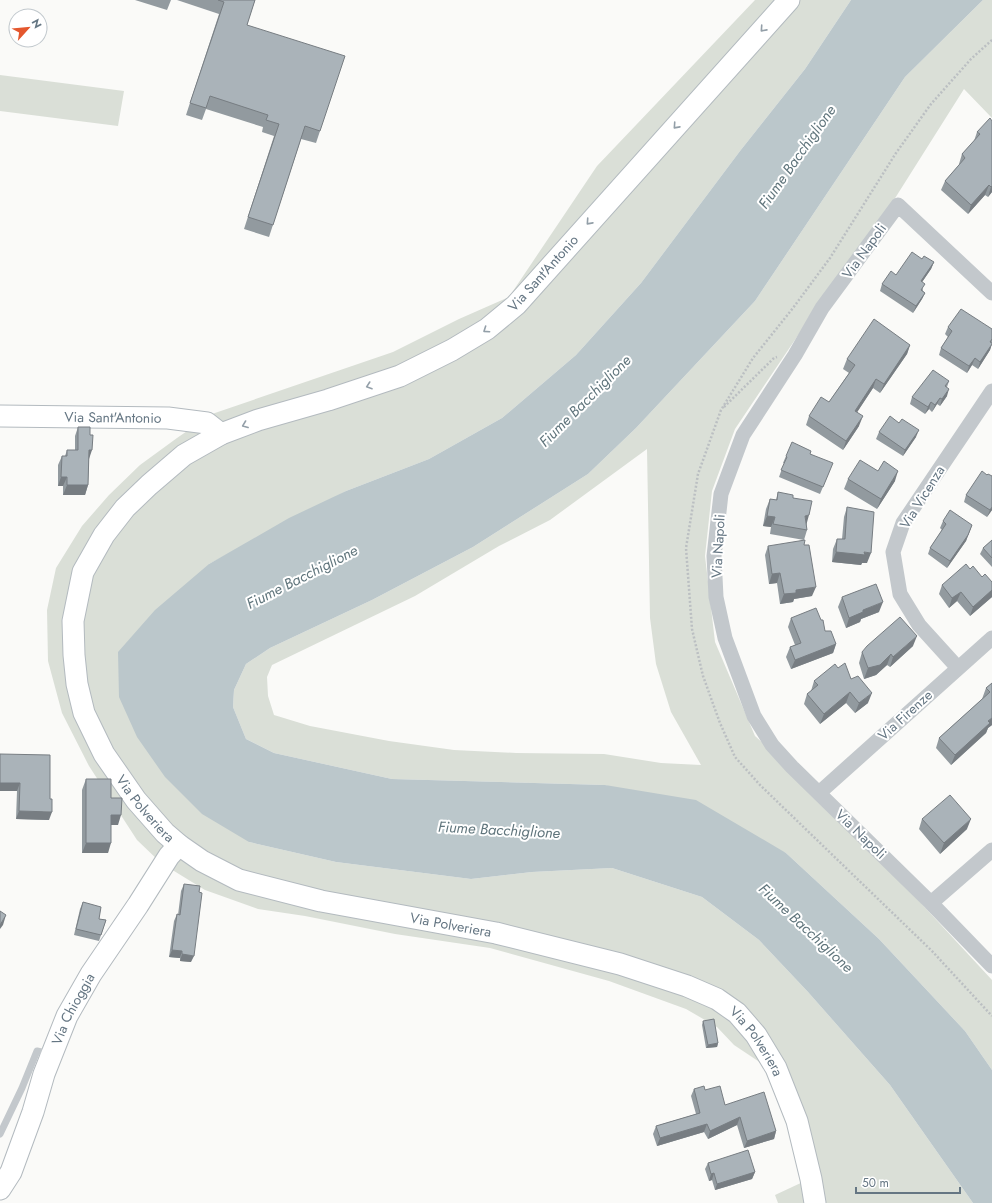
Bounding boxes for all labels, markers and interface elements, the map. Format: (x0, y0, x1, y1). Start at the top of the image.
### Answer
north arrow (8, 8, 48, 48)
text: N (28, 16, 46, 31)
one-way arrow (760, 24, 768, 32)
water label: Fiume Bacchiglione (753, 100, 841, 213)
one-way arrow (674, 121, 681, 128)
one-way arrow (587, 218, 594, 225)
street label: Via Napoli (837, 219, 891, 283)
street label: Via Sant'Antonio (503, 230, 583, 316)
one-way arrow (483, 325, 490, 332)
water label: Fiume Bacchiglione (534, 350, 636, 452)
one-way arrow (366, 382, 373, 390)
street label: Via Sant'Antonio (64, 407, 162, 428)
one-way arrow (242, 420, 249, 428)
street label: Via Vicenza (895, 462, 949, 532)
street label: Via Napoli (706, 514, 730, 578)
water label: Fiume Bacchiglione (243, 539, 362, 615)
street label: Via Firenze (873, 685, 937, 745)
street label: Via Polveriera (111, 771, 179, 847)
street label: Via Napoli (831, 805, 891, 863)
water label: Fiume Bacchiglione (437, 816, 561, 844)
water label: Fiume Bacchiglione (754, 878, 859, 978)
street label: Via Polveriera (408, 907, 493, 942)
street label: Via Chioggia (47, 969, 100, 1048)
street label: Via Polveriera (726, 1001, 788, 1079)
scale bar (856, 1169, 960, 1195)
text: 50 m (862, 1174, 889, 1192)

